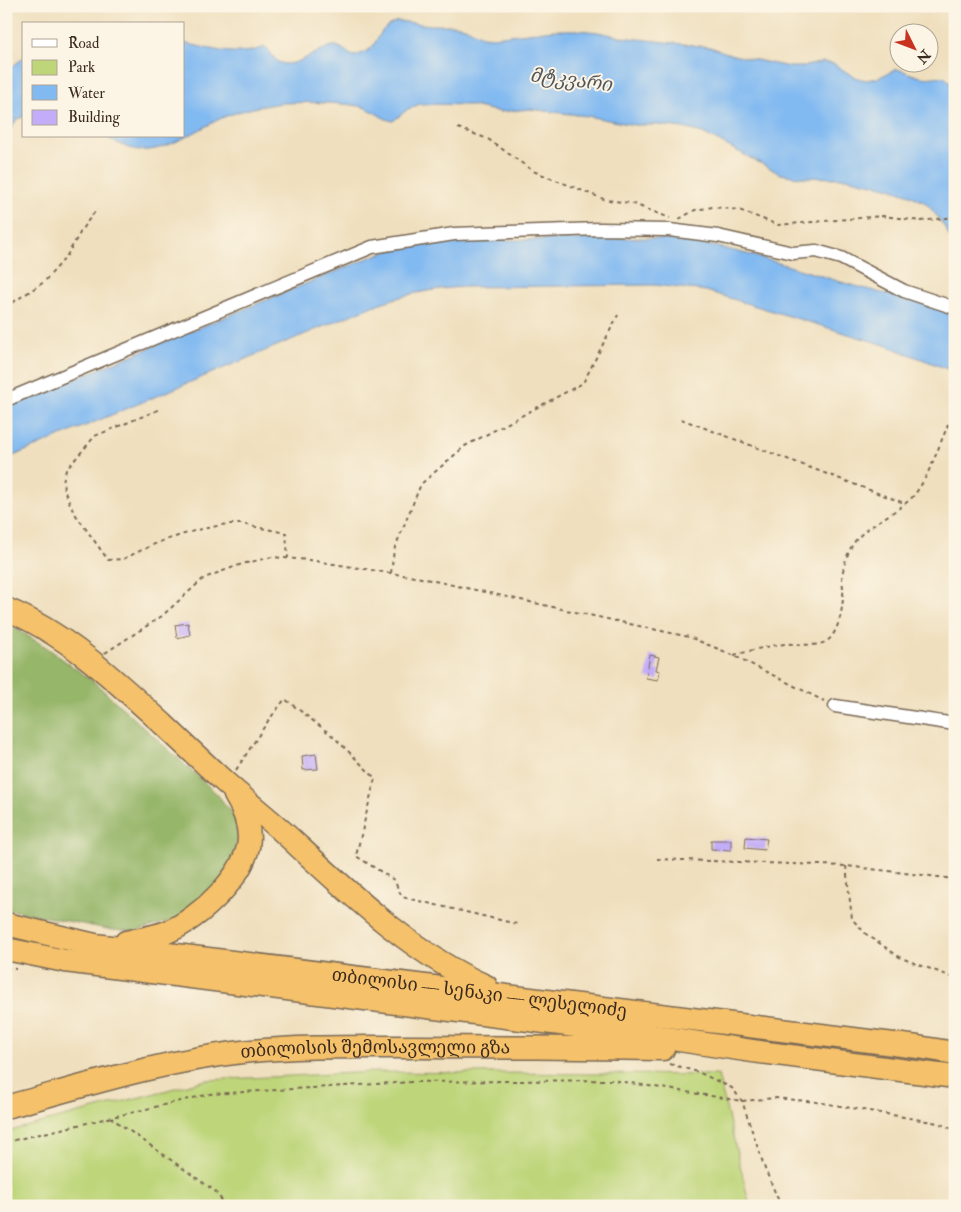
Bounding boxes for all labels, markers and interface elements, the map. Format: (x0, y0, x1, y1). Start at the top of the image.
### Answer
legend (22, 22, 185, 138)
north arrow (888, 22, 938, 72)
text: Road (68, 34, 100, 53)
text: N (912, 45, 934, 67)
text: Park (68, 58, 95, 77)
water label: მტკვარი (529, 63, 614, 97)
text: Water (67, 84, 105, 103)
text: Building (68, 108, 120, 127)
street label: თბილისი — სენაკი — ლესელიძე (330, 963, 629, 1023)
street label: თბილისის შემოსავლელი გზა (239, 1036, 510, 1064)

